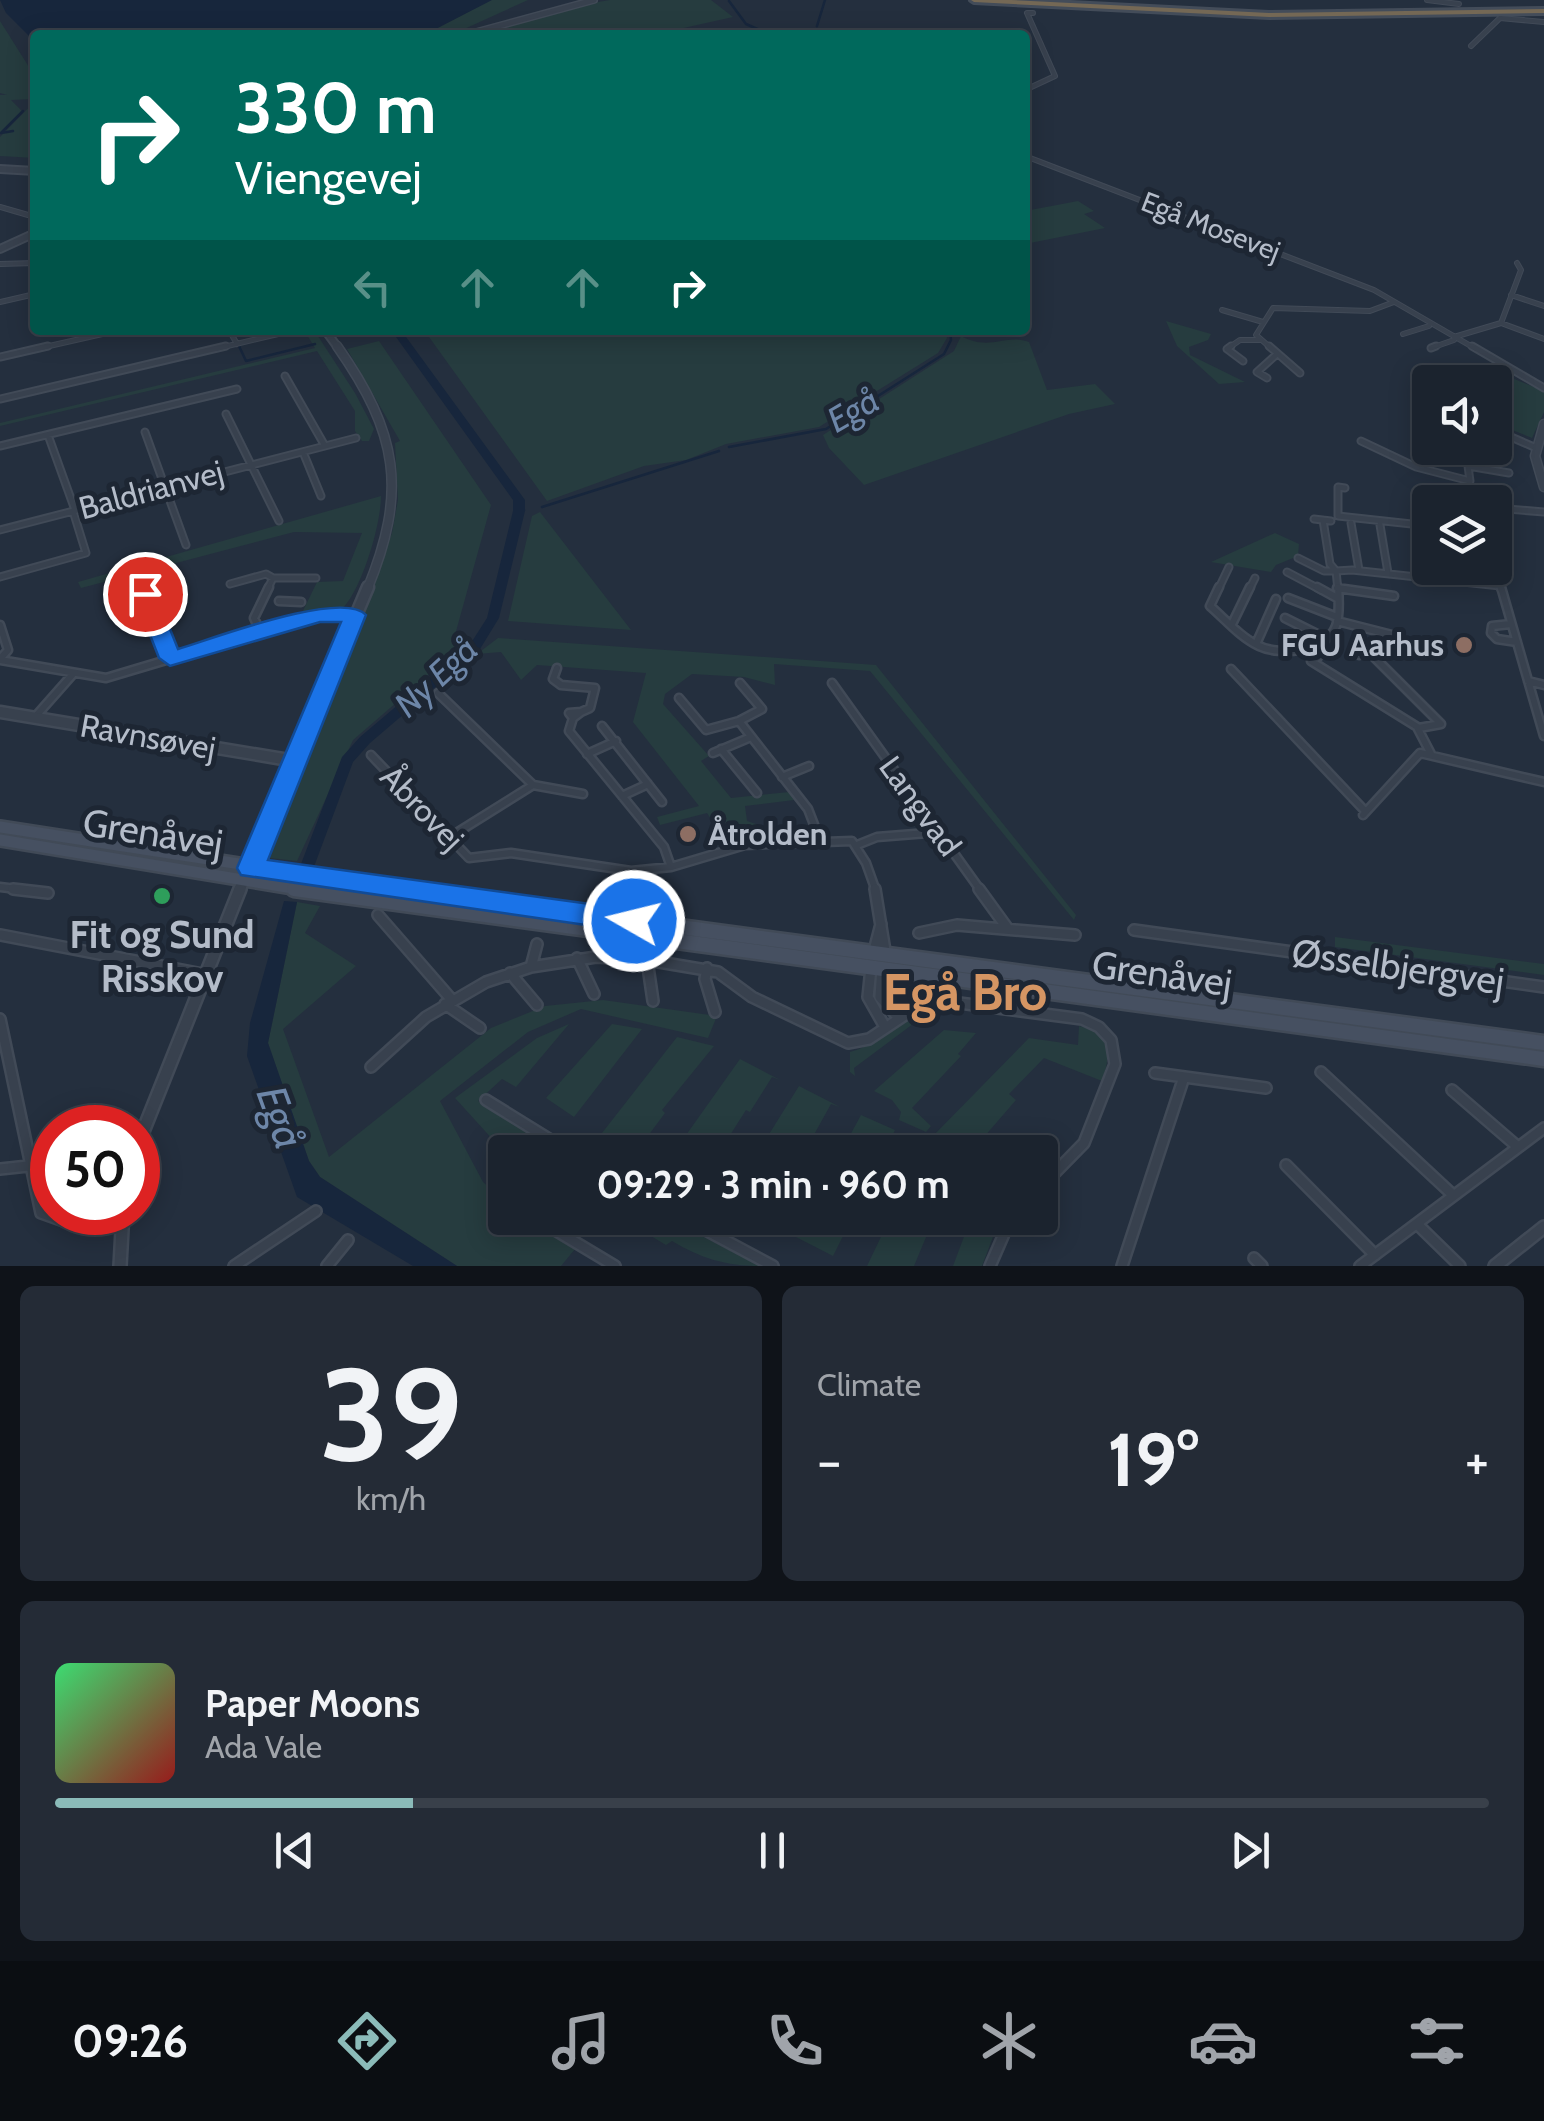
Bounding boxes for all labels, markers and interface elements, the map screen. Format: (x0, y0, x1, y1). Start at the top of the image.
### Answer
text: 330 m (235, 65, 436, 151)
icon: right (70, 70, 200, 200)
text: Viengevej (235, 151, 422, 205)
street label: Egå Mosevej (1137, 184, 1285, 268)
icon: left (345, 260, 400, 315)
icon: ahead (450, 260, 505, 315)
icon: ahead (555, 260, 610, 315)
icon: right (660, 260, 715, 315)
map controls (1412, 365, 1512, 585)
button: sound (1412, 365, 1512, 465)
water label: Egå (819, 378, 886, 441)
street label: Baldrianvej (74, 452, 227, 528)
button: layers (1412, 485, 1512, 585)
pin (103, 552, 188, 637)
icon: arrive (118, 567, 173, 622)
place label: FGU Aarhus (1281, 625, 1444, 664)
water label: Ny Egå (385, 627, 486, 726)
marker: FGU Aarhus (1453, 634, 1475, 656)
street label: Ravnsøvej (77, 705, 219, 768)
street label: Langvad (871, 748, 970, 863)
street label: Åbrovej (373, 757, 472, 858)
street label: Grenåvej (80, 798, 226, 867)
place label: Åtrolden (708, 814, 827, 853)
marker: Åtrolden (677, 823, 699, 845)
position arrow (582, 869, 686, 973)
marker: Fit og Sund Risskov (151, 885, 173, 907)
place label: Fit og Sund Risskov (69, 911, 255, 1002)
street label: Øsselbjergvej (1289, 928, 1507, 1005)
street label: Grenåvej (1089, 940, 1235, 1007)
district label: Egå Bro (883, 962, 1047, 1023)
water label: Egå (246, 1078, 316, 1156)
speed limit sign: 50 (30, 1105, 160, 1235)
text: 09:29 · 3 min · 960 m (596, 1161, 950, 1208)
text: 39 (319, 1335, 463, 1493)
text: Climate (817, 1365, 921, 1404)
text: 19° (1107, 1414, 1199, 1505)
text: − (817, 1427, 841, 1494)
text: + (1465, 1427, 1489, 1494)
text: km/h (356, 1479, 426, 1518)
text: Paper Moons (205, 1680, 420, 1727)
text: Ada Vale (205, 1727, 322, 1766)
icon: previous (267, 1823, 322, 1878)
icon: pause (745, 1823, 800, 1878)
icon: next (1223, 1823, 1278, 1878)
icon: directions (332, 2006, 402, 2076)
icon: music (546, 2006, 616, 2076)
icon: phone (760, 2006, 830, 2076)
icon: climate (974, 2006, 1044, 2076)
icon: car (1188, 2006, 1258, 2076)
icon: filters (1402, 2006, 1472, 2076)
text: 09:26 (72, 2014, 188, 2068)

